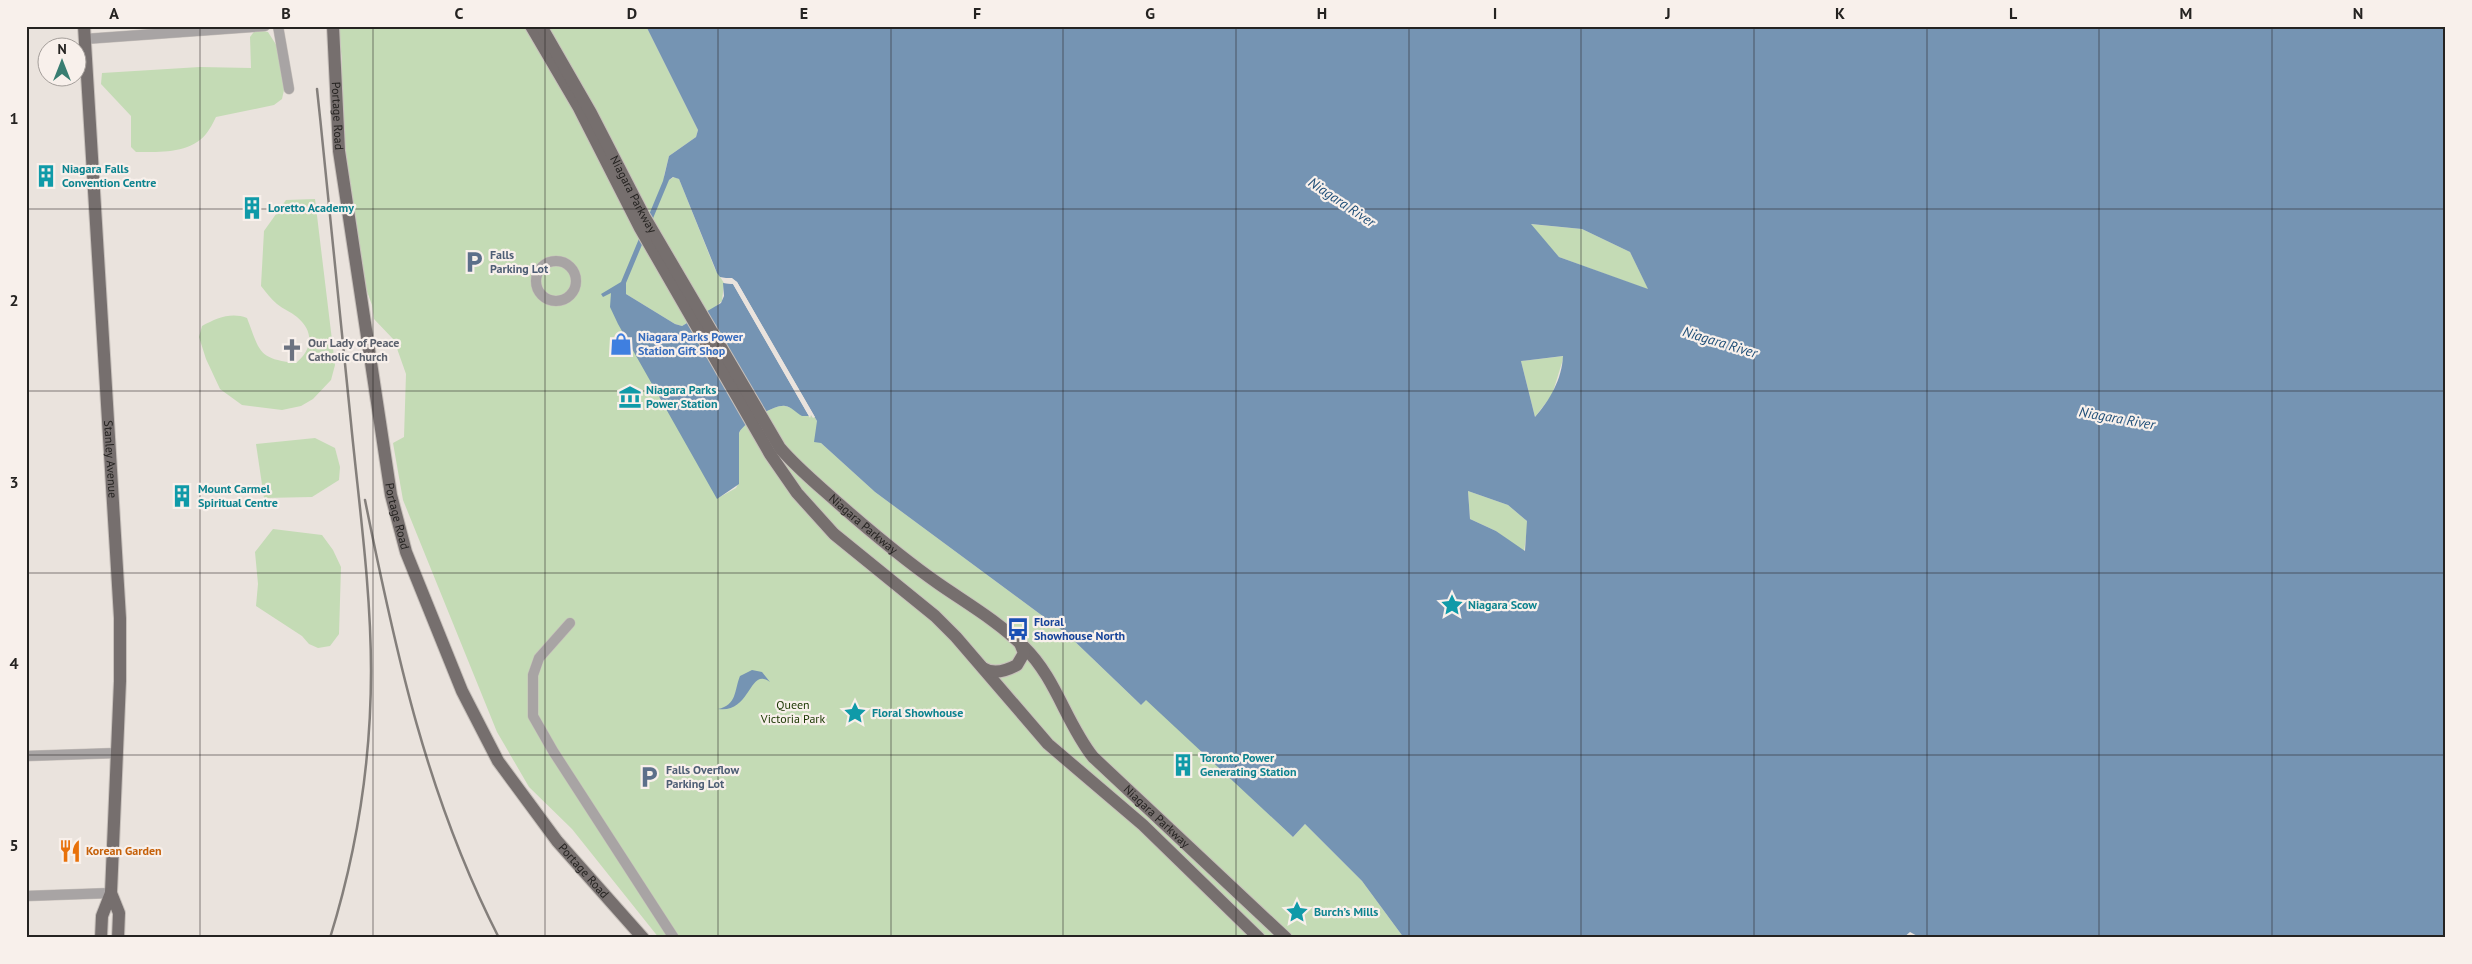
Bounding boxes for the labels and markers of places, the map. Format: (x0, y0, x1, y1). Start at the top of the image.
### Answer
place label: Niagara Falls Convention Centre (62, 161, 156, 190)
building icon: Niagara Falls Convention Centre (33, 163, 59, 189)
building icon: Loretto Academy (239, 195, 265, 221)
place label: Loretto Academy (268, 200, 354, 215)
place label: Falls Parking Lot (490, 247, 549, 276)
parking icon: Falls Parking Lot (461, 249, 487, 275)
place label: Niagara Parks Power Station Gift Shop (638, 329, 744, 358)
shop icon: Niagara Parks Power Station Gift Shop (608, 331, 634, 357)
place label: Our Lady of Peace Catholic Church (308, 335, 399, 364)
church icon: Our Lady of Peace Catholic Church (279, 337, 305, 363)
place label: Niagara Parks Power Station (646, 382, 718, 411)
museum icon: Niagara Parks Power Station (617, 384, 643, 410)
place label: Mount Carmel Spiritual Centre (198, 481, 278, 510)
building icon: Mount Carmel Spiritual Centre (169, 483, 195, 509)
place icon: Niagara Scow (1439, 592, 1465, 618)
place label: Niagara Scow (1468, 597, 1537, 612)
place label: Floral Showhouse North (1034, 614, 1125, 643)
bus stop icon: Floral Showhouse North (1005, 616, 1031, 642)
place icon: Floral Showhouse (842, 700, 868, 726)
place label: Floral Showhouse (872, 705, 963, 720)
place label: Toronto Power Generating Station (1200, 750, 1297, 779)
building icon: Toronto Power Generating Station (1170, 752, 1196, 778)
place label: Falls Overflow Parking Lot (666, 762, 739, 791)
parking icon: Falls Overflow Parking Lot (636, 764, 662, 790)
restaurant icon: Korean Garden (57, 838, 83, 864)
place label: Korean Garden (86, 843, 162, 858)
place icon: Burch’s Mills (1284, 899, 1310, 925)
place label: Burch’s Mills (1314, 904, 1378, 919)

